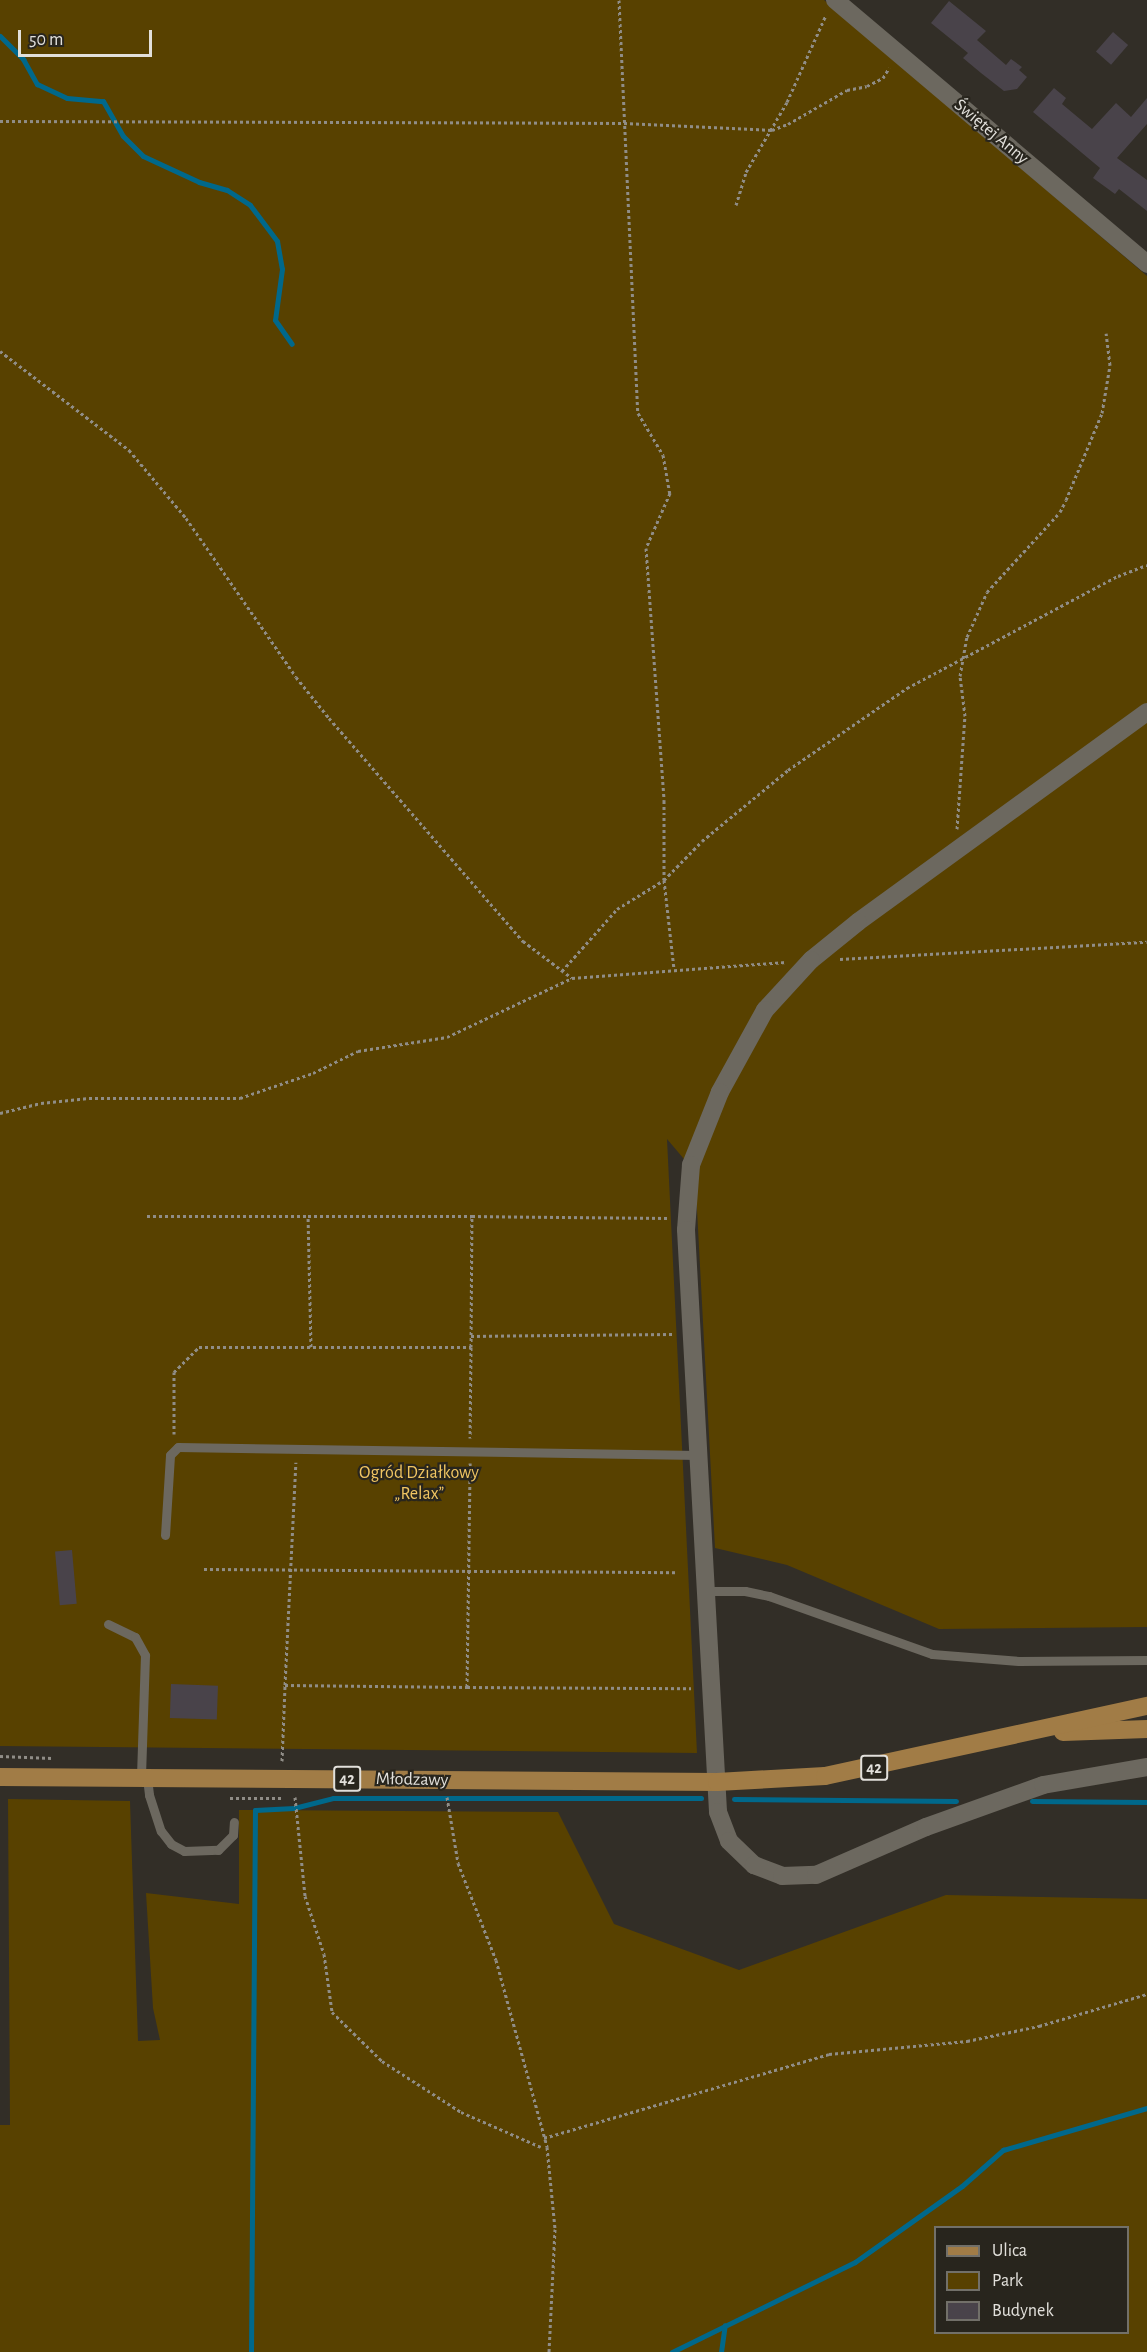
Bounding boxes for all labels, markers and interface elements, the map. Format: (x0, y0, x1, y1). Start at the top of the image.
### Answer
scale bar (21, 18, 154, 56)
text: 50 m (29, 31, 63, 49)
street label: Świętej Anny (949, 95, 1033, 169)
park label: Ogród Działkowy „Relax” (359, 1463, 479, 1506)
road number: 42 (859, 1755, 889, 1781)
road number: 42 (332, 1766, 362, 1792)
street label: Młodzawy (376, 1769, 448, 1791)
legend (934, 2226, 1129, 2334)
text: Ulica (992, 2242, 1027, 2260)
text: Park (992, 2272, 1023, 2290)
text: Budynek (992, 2302, 1054, 2320)

